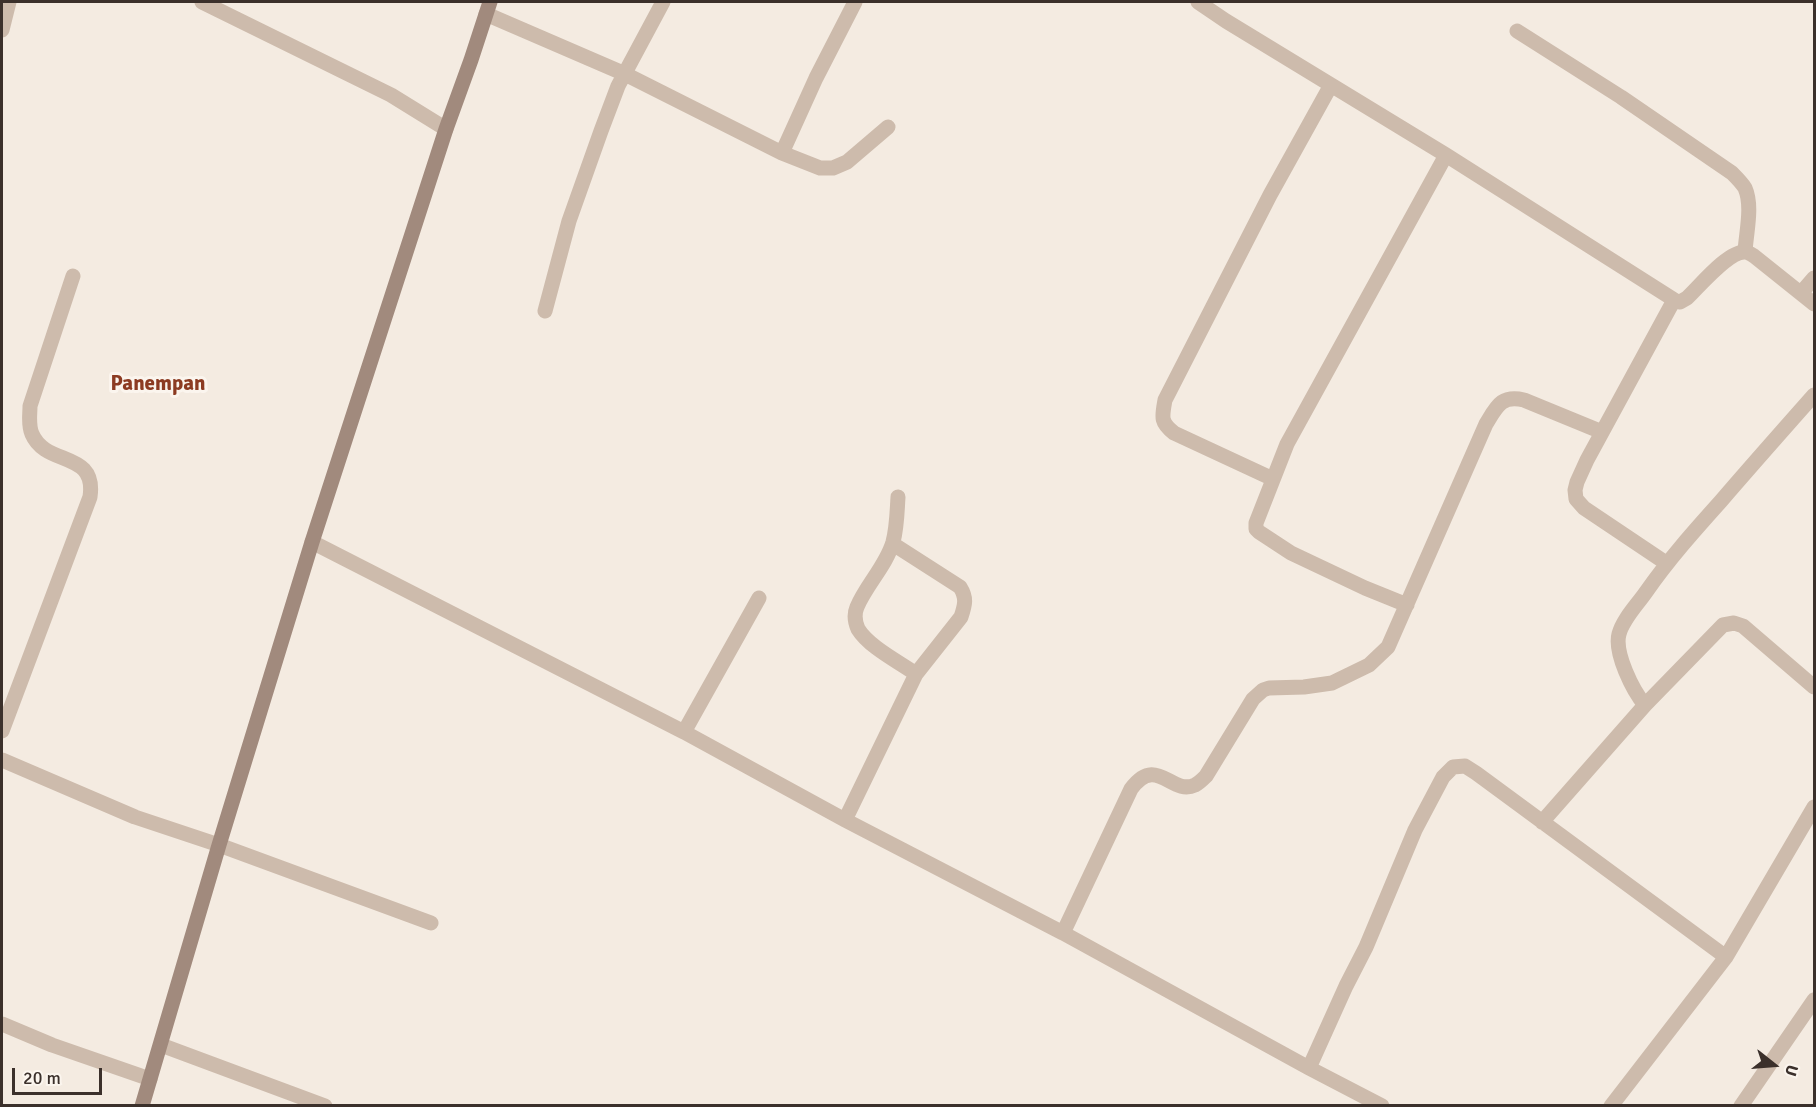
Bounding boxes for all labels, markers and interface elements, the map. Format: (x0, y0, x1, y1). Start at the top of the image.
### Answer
district label: Panempan (110, 371, 206, 397)
north arrow (1744, 1035, 1804, 1095)
scale bar (15, 1056, 105, 1094)
text: U (1780, 1062, 1802, 1078)
text: 20 m (23, 1067, 61, 1089)

